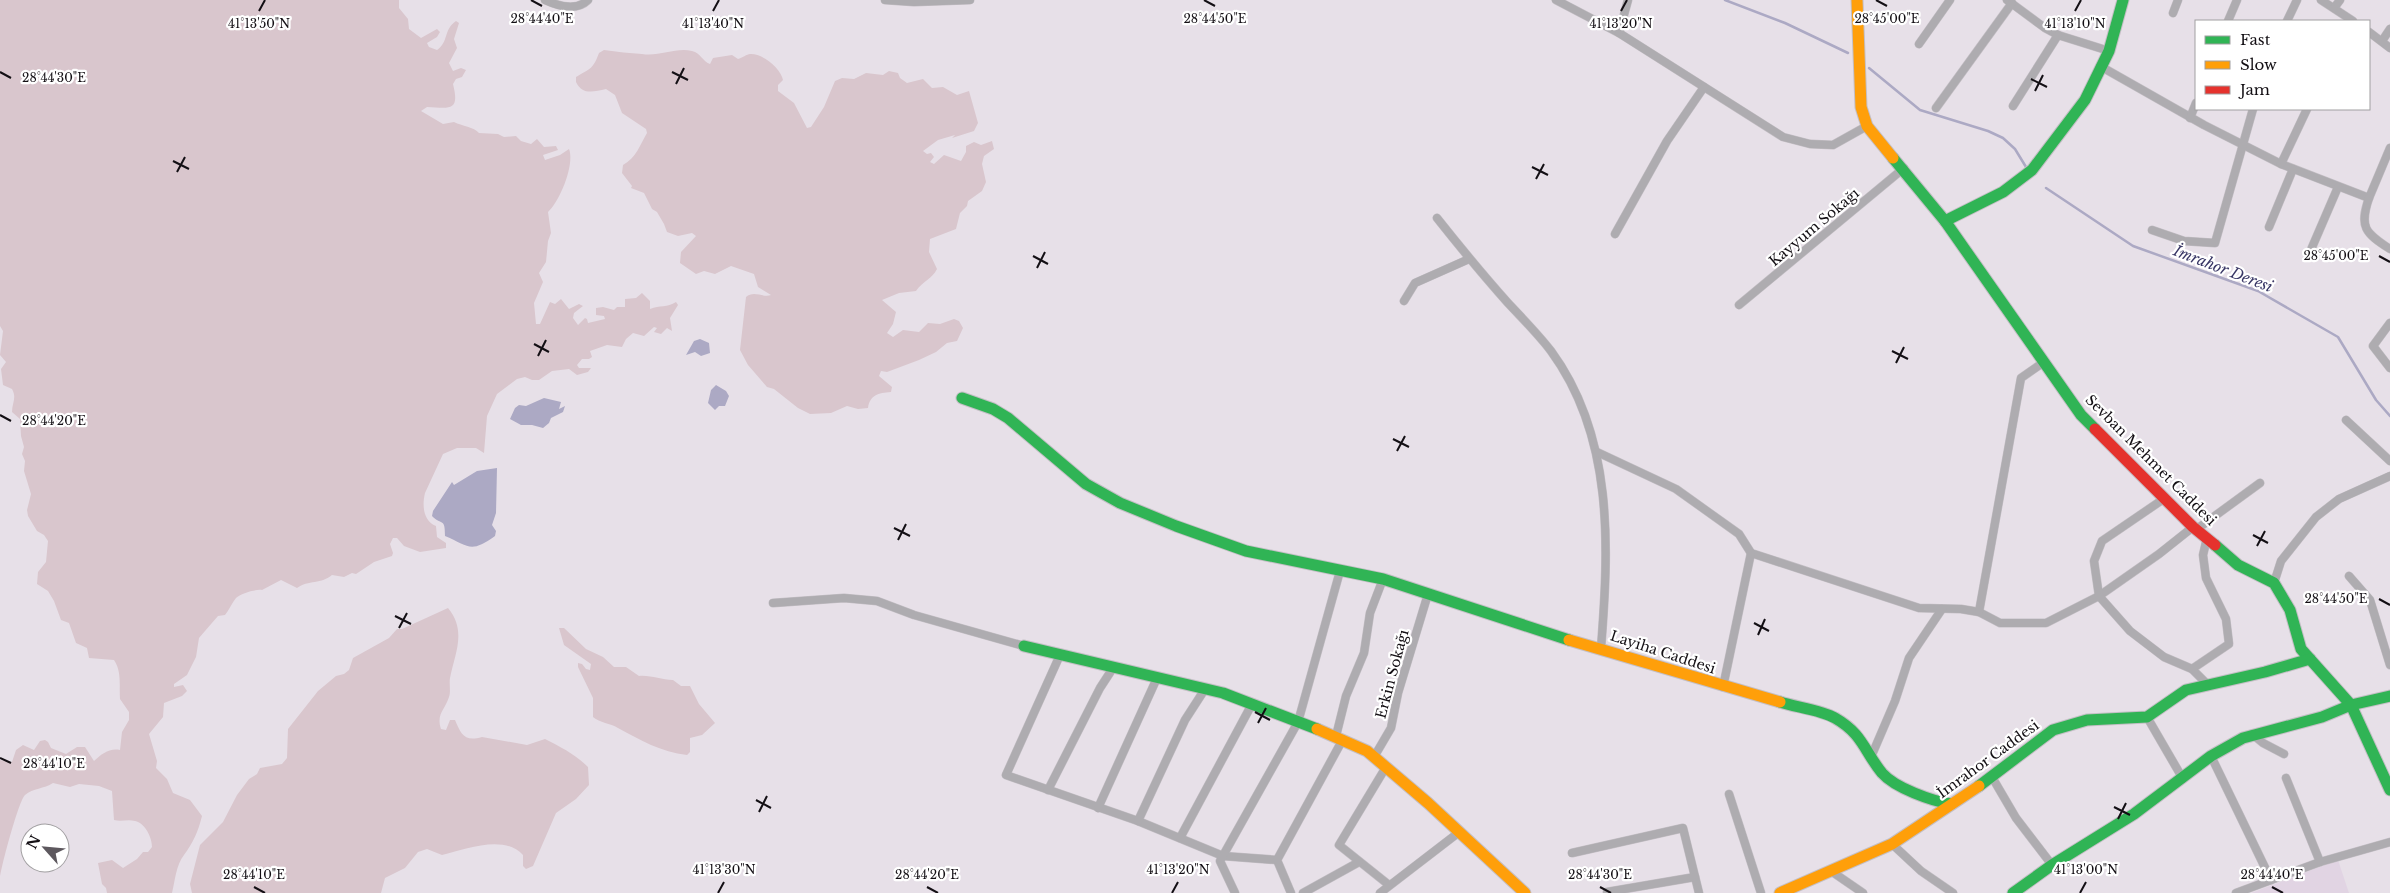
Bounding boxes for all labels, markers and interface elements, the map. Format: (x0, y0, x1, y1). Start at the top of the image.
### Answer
text: 28°44'40"E (510, 11, 574, 26)
text: 28°44'50"E (1183, 11, 1247, 26)
text: 28°45'00"E (1854, 11, 1920, 26)
text: 41°13'50"N (228, 16, 290, 31)
text: 41°13'40"N (682, 16, 744, 31)
text: 41°13'20"N (1589, 16, 1653, 31)
text: 41°13'10"N (2045, 16, 2106, 31)
legend (2195, 20, 2370, 110)
text: Fast (2240, 30, 2271, 49)
text: Slow (2240, 55, 2277, 74)
text: 28°44'30"E (22, 70, 86, 85)
text: Jam (2238, 80, 2270, 99)
street label: Kayyum Sokağı (1765, 184, 1863, 270)
water label: İmrahor Deresi (2170, 241, 2276, 297)
text: 28°45'00"E (2303, 248, 2369, 263)
street label: Sevban Mehmet Caddesi (2082, 391, 2220, 529)
text: 28°44'20"E (22, 413, 86, 428)
text: 28°44'50"E (2304, 591, 2368, 606)
street label: Layiha Caddesi (1608, 626, 1718, 678)
street label: Erkin Sokağı (1371, 627, 1413, 721)
street label: İmrahor Caddesi (1934, 716, 2043, 802)
text: 28°44'10"E (23, 756, 85, 771)
north arrow (20, 823, 70, 873)
text: N (22, 832, 44, 852)
text: 41°13'30"N (692, 862, 756, 877)
text: 41°13'20"N (1146, 862, 1210, 877)
text: 41°13'00"N (2054, 862, 2118, 877)
text: 28°44'10"E (223, 867, 285, 882)
text: 28°44'20"E (895, 867, 959, 882)
text: 28°44'30"E (1568, 867, 1632, 882)
text: 28°44'40"E (2240, 867, 2304, 882)

